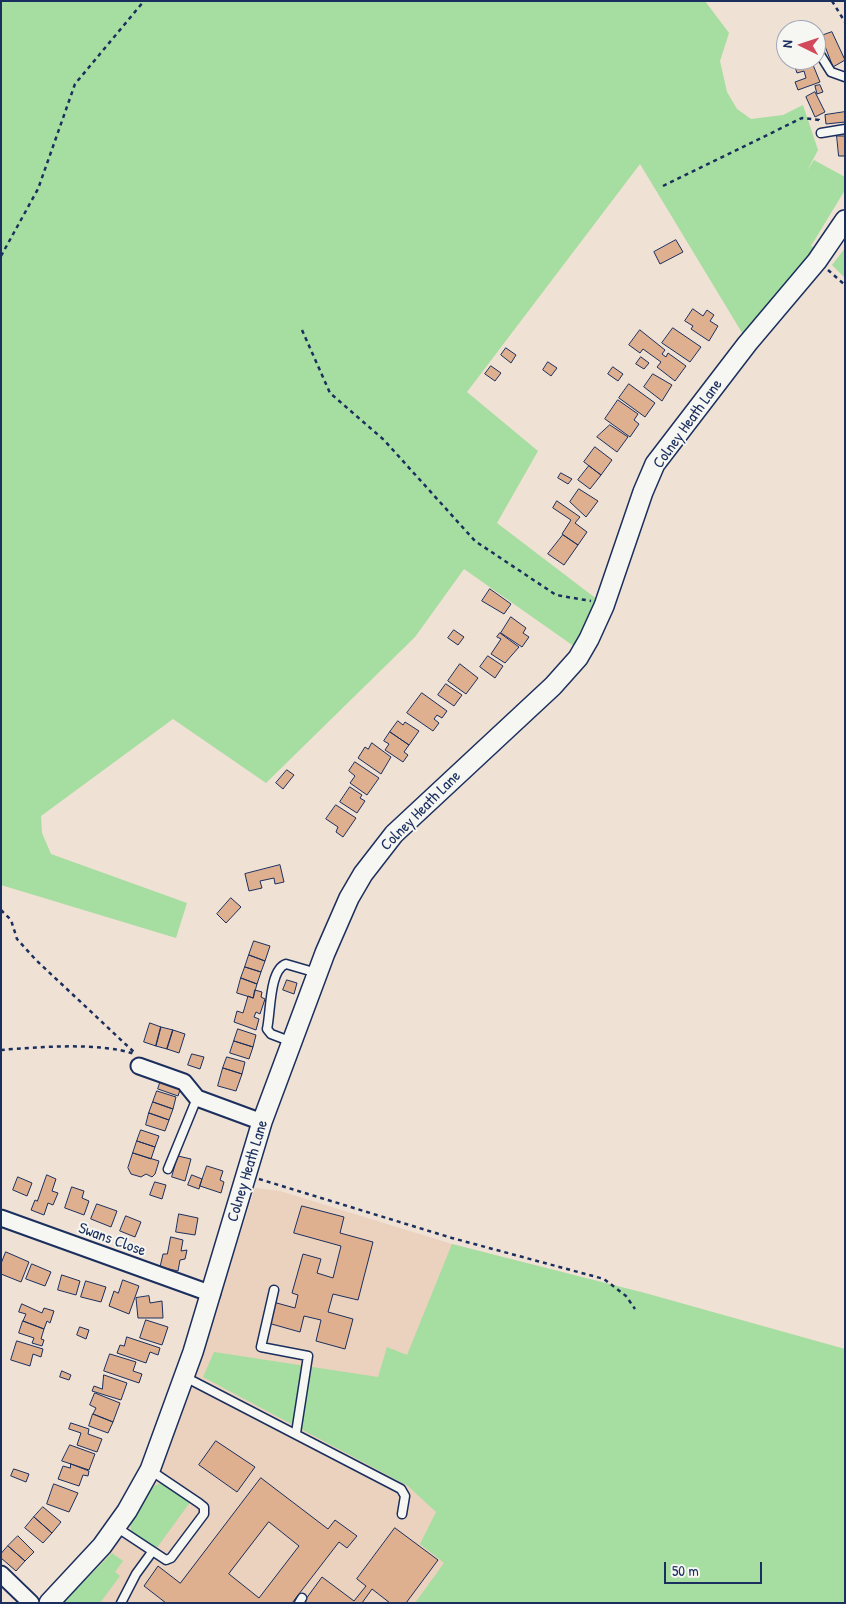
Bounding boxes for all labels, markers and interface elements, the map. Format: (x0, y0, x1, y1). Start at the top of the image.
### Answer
north arrow (776, 20, 826, 70)
text: N (777, 40, 796, 48)
street label: Colney Heath Lane (649, 376, 727, 472)
street label: Colney Heath Lane (377, 767, 465, 855)
street label: Colney Heath Lane (223, 1118, 273, 1224)
street label: Swans Close (76, 1219, 148, 1261)
scale bar (666, 1552, 764, 1584)
text: 50 m (672, 1560, 699, 1581)

